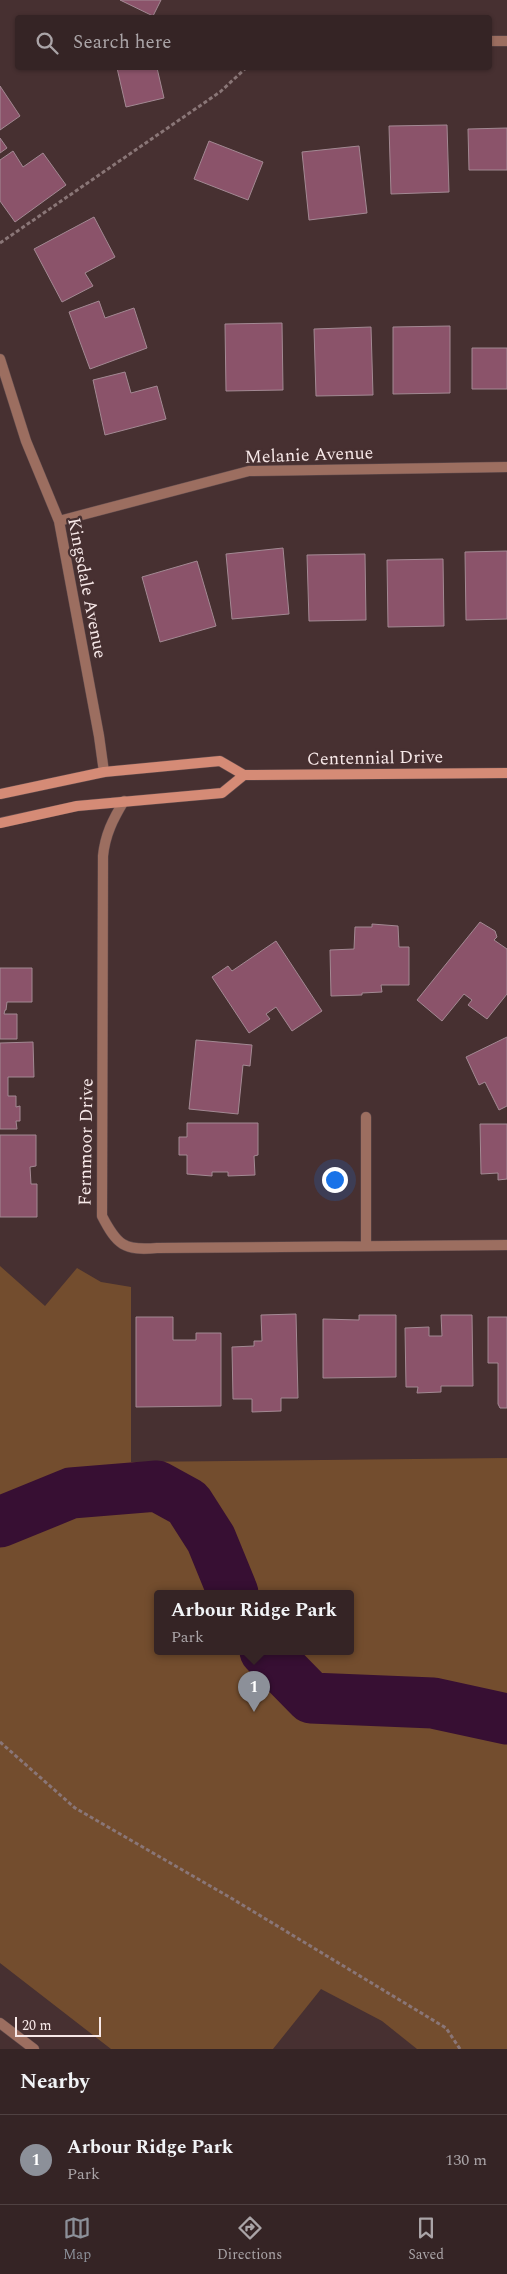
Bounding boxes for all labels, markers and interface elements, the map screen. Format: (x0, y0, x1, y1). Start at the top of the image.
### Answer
search box (15, 15, 492, 70)
text: Search here (73, 28, 172, 57)
icon: search (33, 29, 61, 57)
street label: Melanie Avenue (244, 439, 374, 471)
street label: Kingsdale Avenue (60, 515, 114, 661)
street label: Centennial Drive (307, 743, 443, 773)
street label: Fernmoor Drive (71, 1078, 101, 1206)
your location (322, 1167, 348, 1193)
popup (154, 1590, 354, 1655)
text: Arbour Ridge Park (171, 1596, 337, 1625)
text: Park (171, 1625, 204, 1649)
pin: 1 (238, 1671, 270, 1712)
scale bar (15, 2014, 101, 2037)
text: 20 m (22, 2015, 52, 2036)
text: Nearby (20, 2066, 90, 2098)
text: Arbour Ridge Park (67, 2133, 233, 2162)
text: 1 (32, 2148, 40, 2172)
text: 130 m (445, 2148, 487, 2172)
text: Park (67, 2162, 100, 2186)
tab: Map (63, 2214, 91, 2265)
tab: Directions (217, 2214, 282, 2265)
tab: Saved (408, 2214, 444, 2265)

